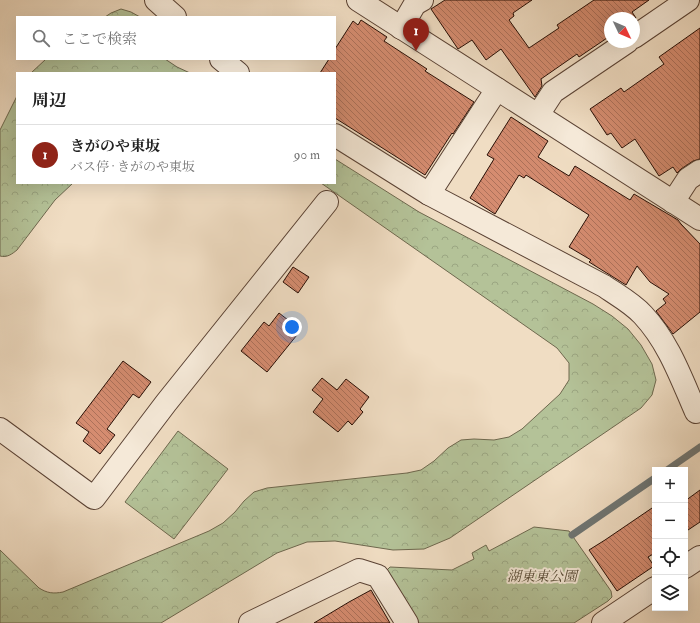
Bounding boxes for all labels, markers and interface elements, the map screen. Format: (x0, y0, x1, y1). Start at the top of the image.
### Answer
north arrow (604, 12, 640, 48)
search box (16, 16, 336, 60)
pin: 1 (403, 18, 429, 51)
icon: search (30, 27, 52, 49)
text: ここで検索 (62, 30, 137, 49)
text: 周辺 (32, 90, 66, 111)
text: きがのや東坂 (70, 137, 160, 156)
text: 1 (43, 147, 47, 163)
text: 90 m (294, 147, 320, 163)
text: バス停 · きがのや東坂 (70, 159, 195, 175)
your location (282, 317, 302, 337)
map controls (652, 467, 688, 611)
button: + (652, 467, 688, 503)
button: − (652, 503, 688, 539)
button: locate (652, 539, 688, 575)
park label: 湖東東公園 (507, 568, 579, 585)
button: layers (652, 575, 688, 611)

